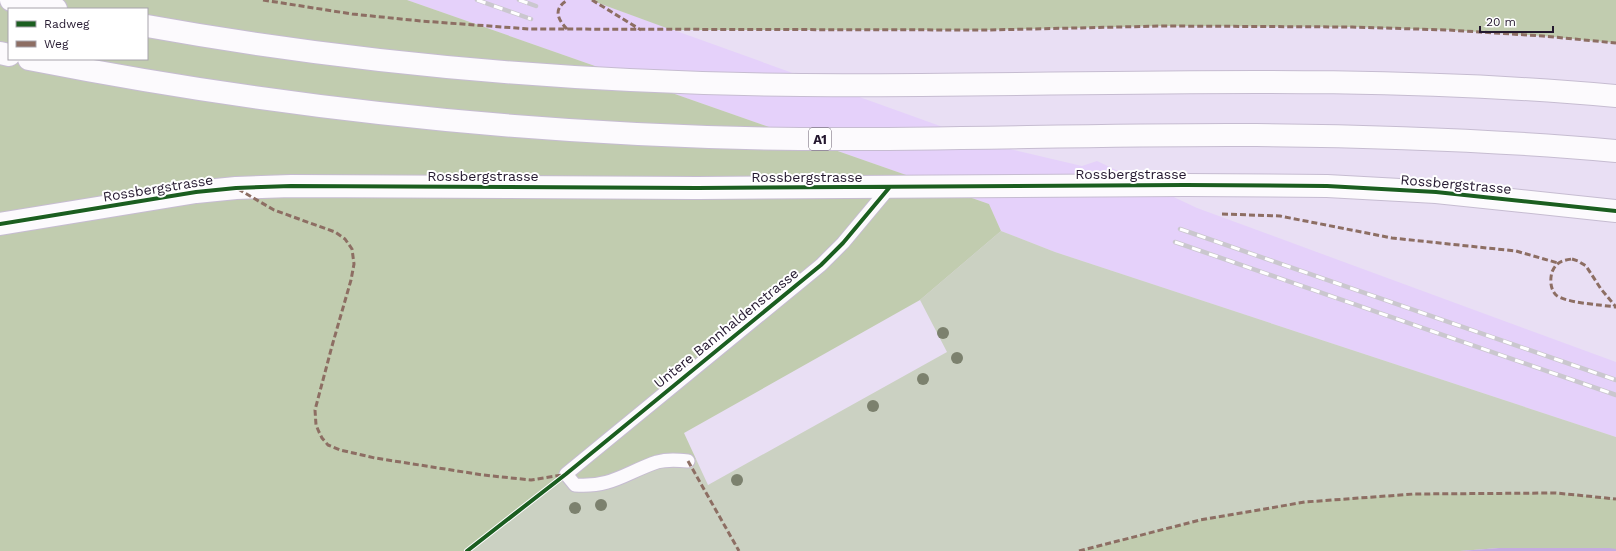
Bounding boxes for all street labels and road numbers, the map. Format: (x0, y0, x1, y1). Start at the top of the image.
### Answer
road number: A1 (809, 128, 831, 150)
street label: Rossbergstrasse (1075, 166, 1187, 182)
street label: Rossbergstrasse (427, 168, 539, 184)
street label: Rossbergstrasse (751, 169, 863, 185)
street label: Rossbergstrasse (102, 171, 214, 205)
street label: Rossbergstrasse (1400, 171, 1512, 197)
street label: Untere Bannhaldenstrasse (651, 265, 801, 391)

